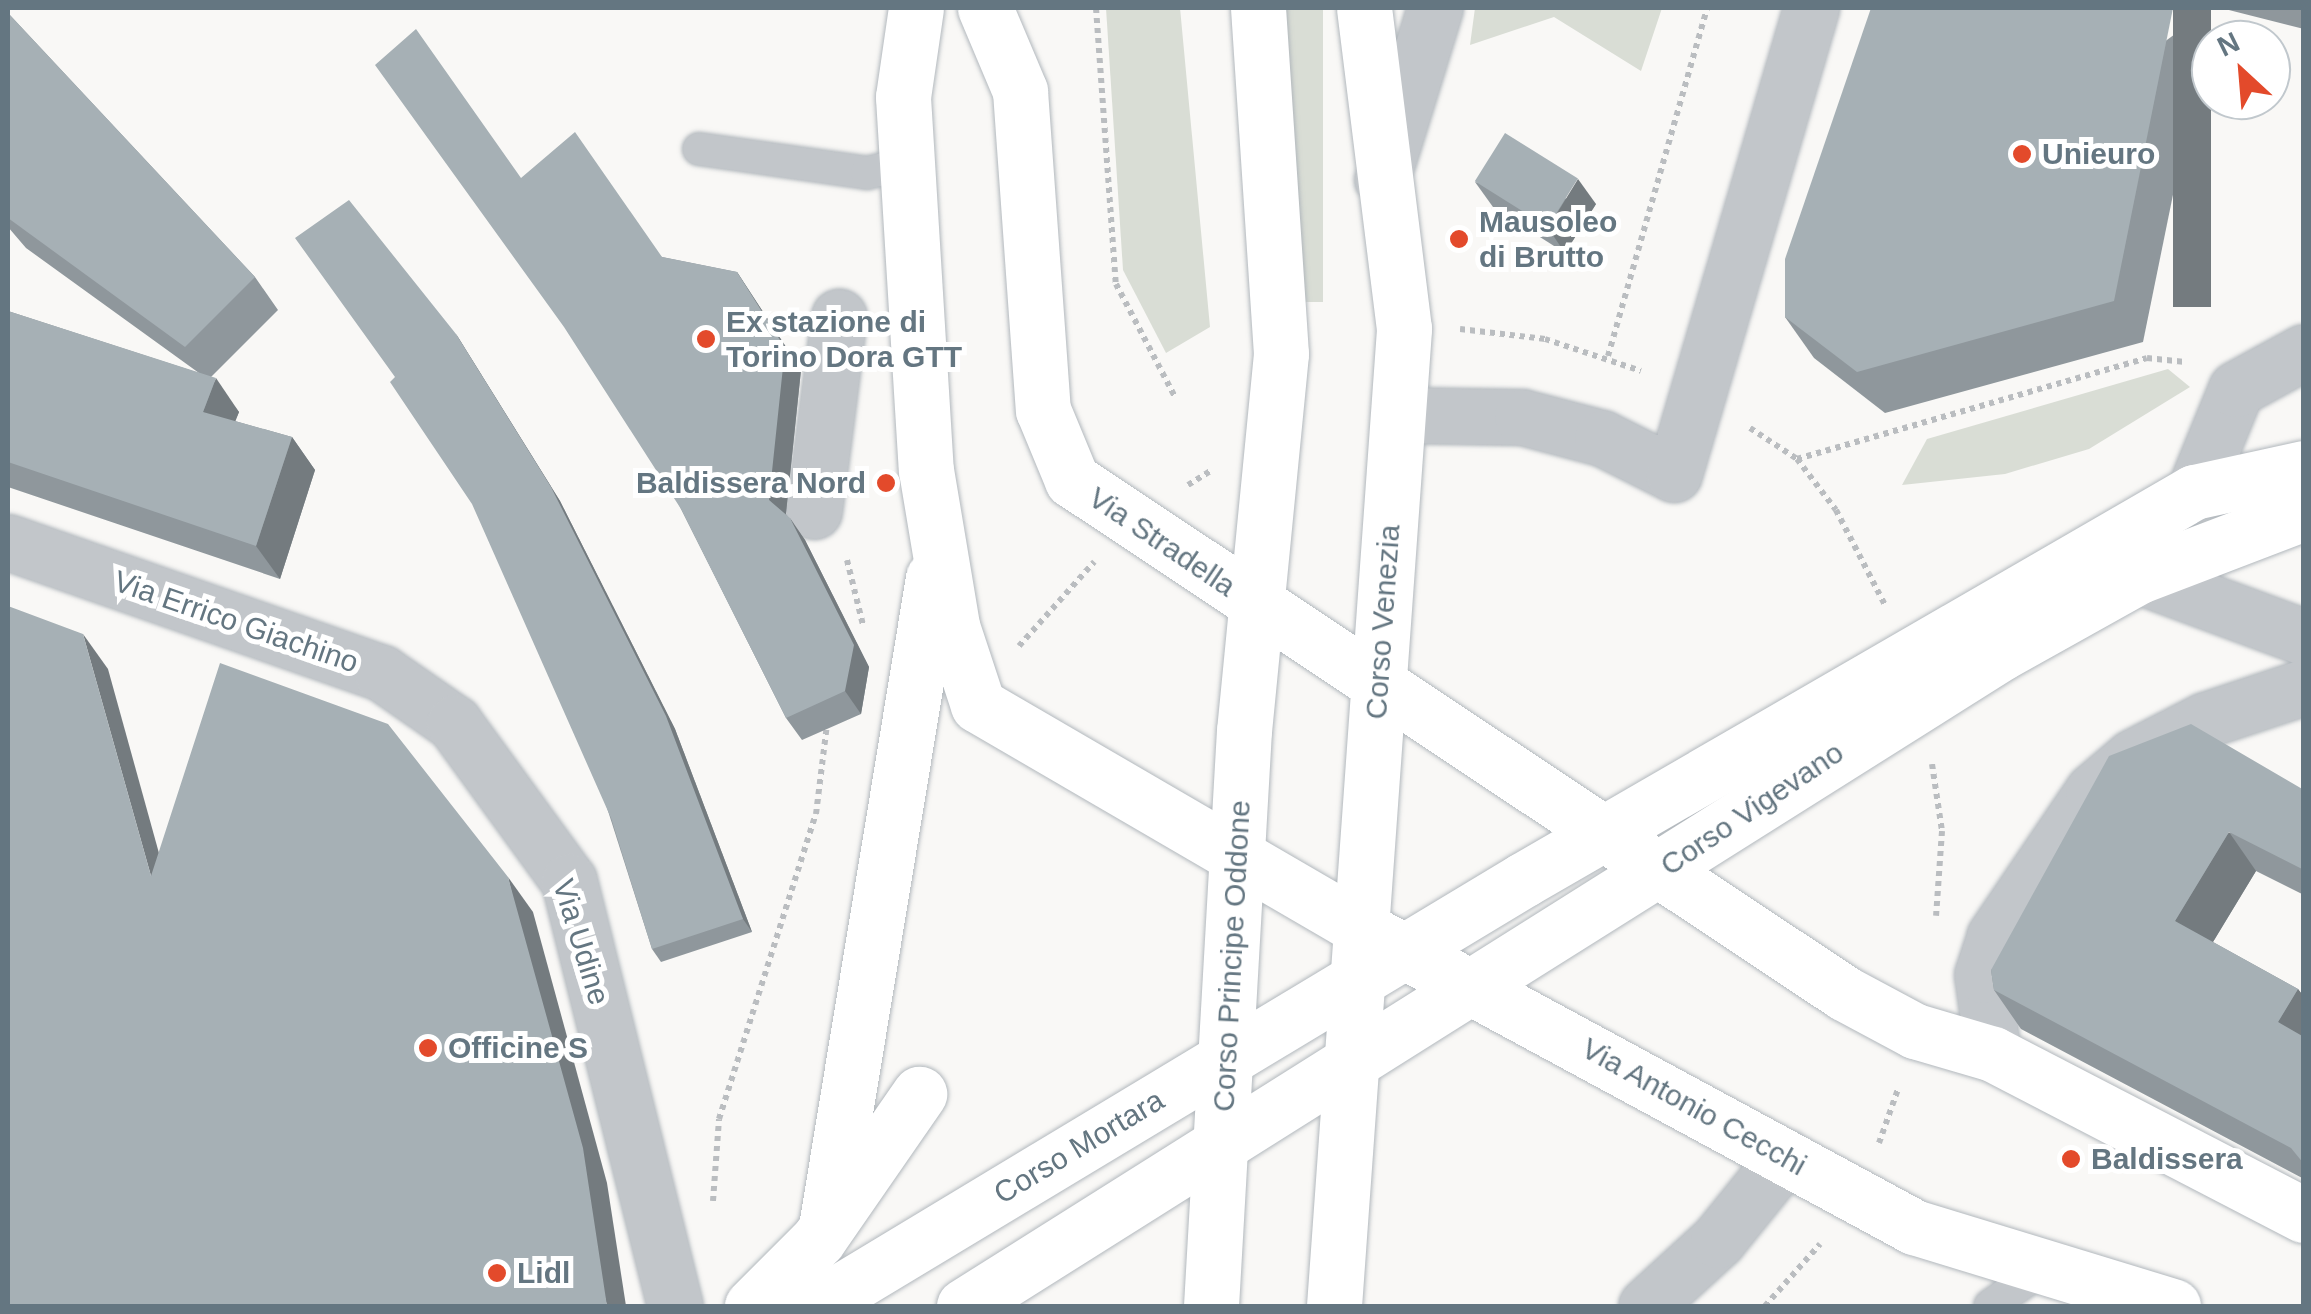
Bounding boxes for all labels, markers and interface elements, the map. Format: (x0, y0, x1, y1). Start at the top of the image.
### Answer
north arrow (2191, 20, 2291, 120)
text: N (2213, 26, 2244, 63)
place label: Unieuro (2042, 136, 2155, 172)
marker: Unieuro (2011, 143, 2033, 165)
place label: Mausoleo di Brutto (1479, 204, 1617, 274)
marker: Mausoleo di Brutto (1448, 228, 1470, 250)
place label: Ex stazione di Torino Dora GTT (726, 304, 962, 374)
marker: Ex stazione di Torino Dora GTT (695, 328, 717, 350)
place label: Baldissera Nord (636, 465, 866, 501)
marker: Baldissera Nord (875, 472, 897, 494)
street label: Via Stradella (1082, 480, 1242, 604)
street label: Corso Venezia (1358, 523, 1408, 721)
street label: Via Errico Giachino (109, 563, 363, 681)
street label: Corso Vigevano (1654, 735, 1850, 883)
street label: Corso Principe Oddone (1206, 799, 1258, 1113)
street label: Via Udine (545, 875, 617, 1009)
place label: Officine S (448, 1030, 588, 1066)
street label: Via Antonio Cecchi (1575, 1030, 1813, 1184)
marker: Officine S (417, 1037, 439, 1059)
street label: Corso Mortara (988, 1082, 1170, 1212)
place label: Baldissera (2091, 1141, 2243, 1177)
marker: Baldissera (2060, 1148, 2082, 1170)
place label: Lidl (517, 1255, 570, 1291)
marker: Lidl (486, 1262, 508, 1284)

